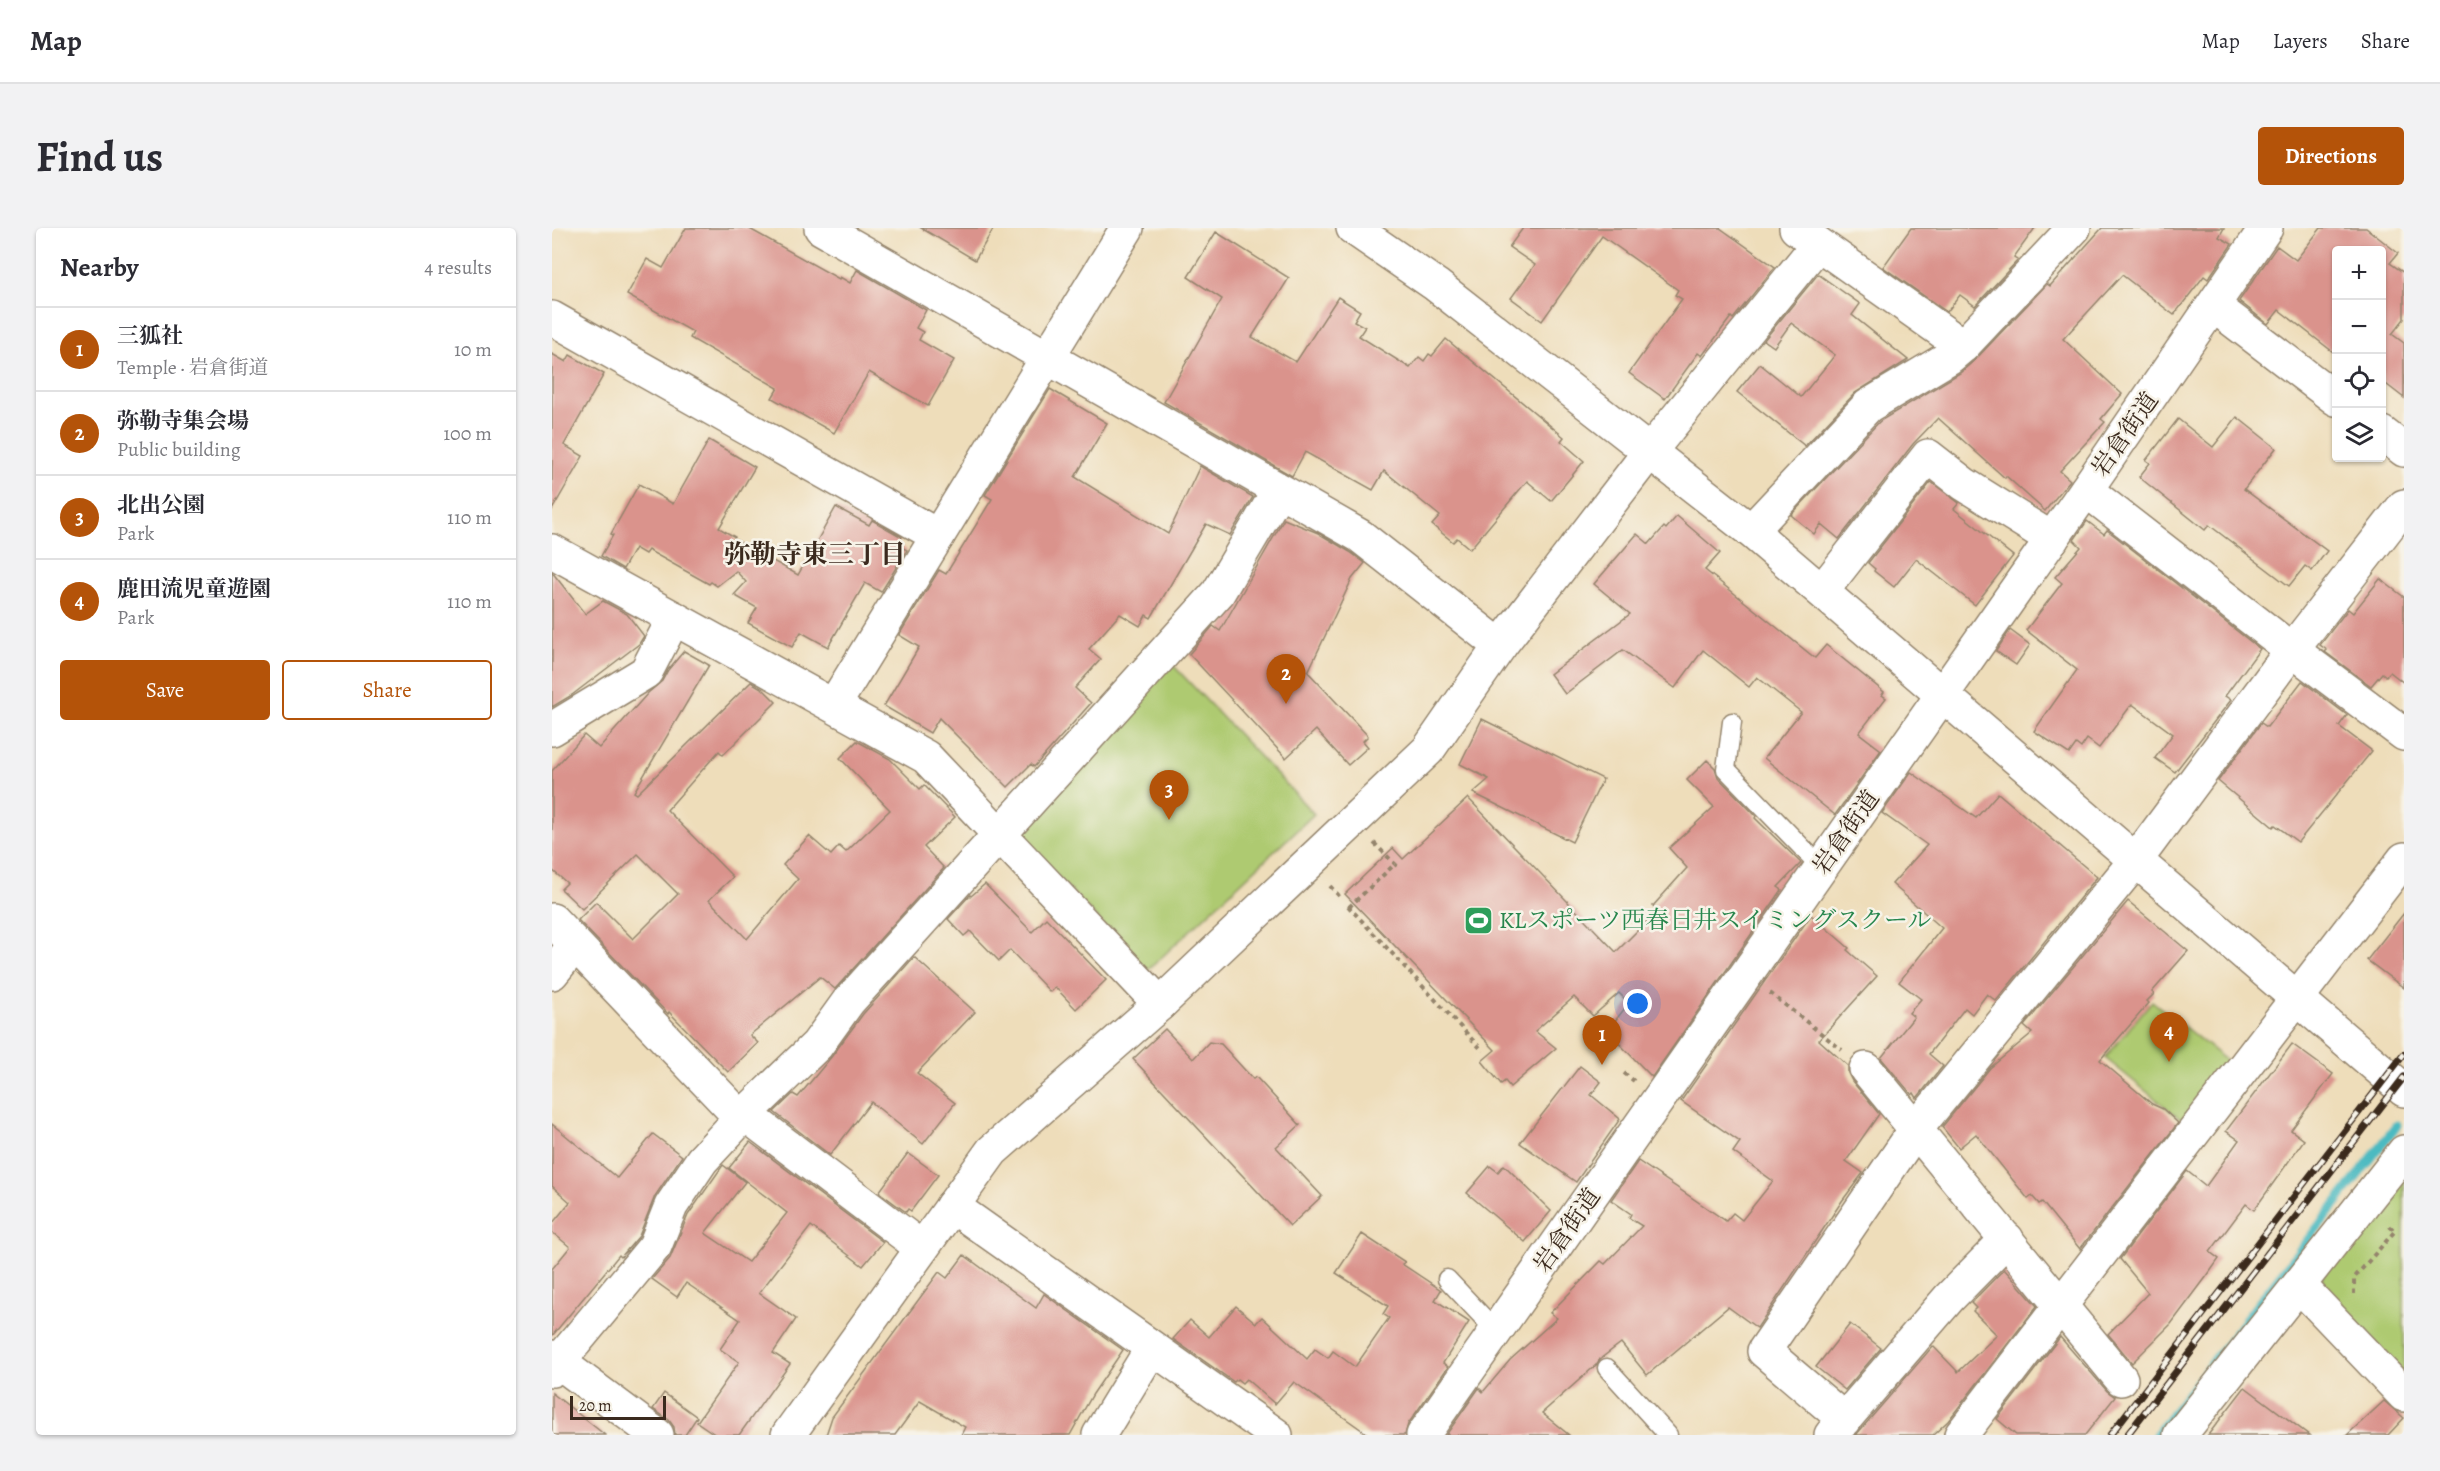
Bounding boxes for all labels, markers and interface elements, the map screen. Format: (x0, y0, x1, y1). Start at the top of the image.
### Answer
text: Map (30, 22, 82, 60)
text: Map (2201, 27, 2240, 55)
text: Layers (2273, 27, 2328, 55)
text: Share (2361, 27, 2410, 55)
button: Directions (2258, 127, 2404, 185)
text: Find us (36, 128, 163, 185)
map controls (2332, 246, 2386, 462)
button: + (2332, 246, 2386, 300)
text: Nearby (60, 250, 139, 285)
text: 4 results (424, 254, 492, 281)
button: − (2332, 300, 2386, 354)
text: 三狐社 (117, 321, 183, 351)
text: 1 (76, 336, 83, 363)
text: 10 m (454, 336, 492, 363)
text: Temple · 岩倉街道 (117, 354, 269, 381)
button: locate (2332, 354, 2386, 408)
street label: 岩倉街道 (2084, 386, 2166, 482)
text: 弥勒寺集会場 (117, 406, 249, 436)
button: layers (2332, 408, 2386, 462)
text: 2 (75, 420, 84, 447)
text: 100 m (443, 420, 492, 447)
text: Public building (117, 436, 241, 463)
text: 北出公園 (117, 490, 205, 520)
text: 3 (75, 504, 84, 531)
text: 110 m (447, 504, 492, 531)
text: Park (117, 520, 155, 547)
district label: 弥勒寺東三丁目 (724, 537, 906, 572)
text: 鹿田流児童遊園 (117, 574, 271, 604)
text: 4 (75, 588, 84, 615)
text: 110 m (447, 588, 492, 615)
text: Park (117, 604, 155, 631)
pin: 2 (1266, 654, 1306, 704)
button: Save (60, 660, 270, 720)
button: Share (282, 660, 492, 720)
pin: 3 (1150, 770, 1188, 820)
street label: 岩倉街道 (1805, 784, 1887, 880)
sports icon: KLスポーツ西春日井スイミングスクール (1462, 904, 1494, 936)
place label: KLスポーツ西春日井スイミングスクール (1499, 904, 1932, 936)
your location (1623, 989, 1652, 1018)
pin: 4 (2150, 1012, 2188, 1062)
pin: 1 (1582, 1016, 1622, 1065)
street label: 岩倉街道 (1526, 1182, 1608, 1278)
scale bar (570, 1393, 666, 1420)
text: 20 m (579, 1395, 612, 1417)

